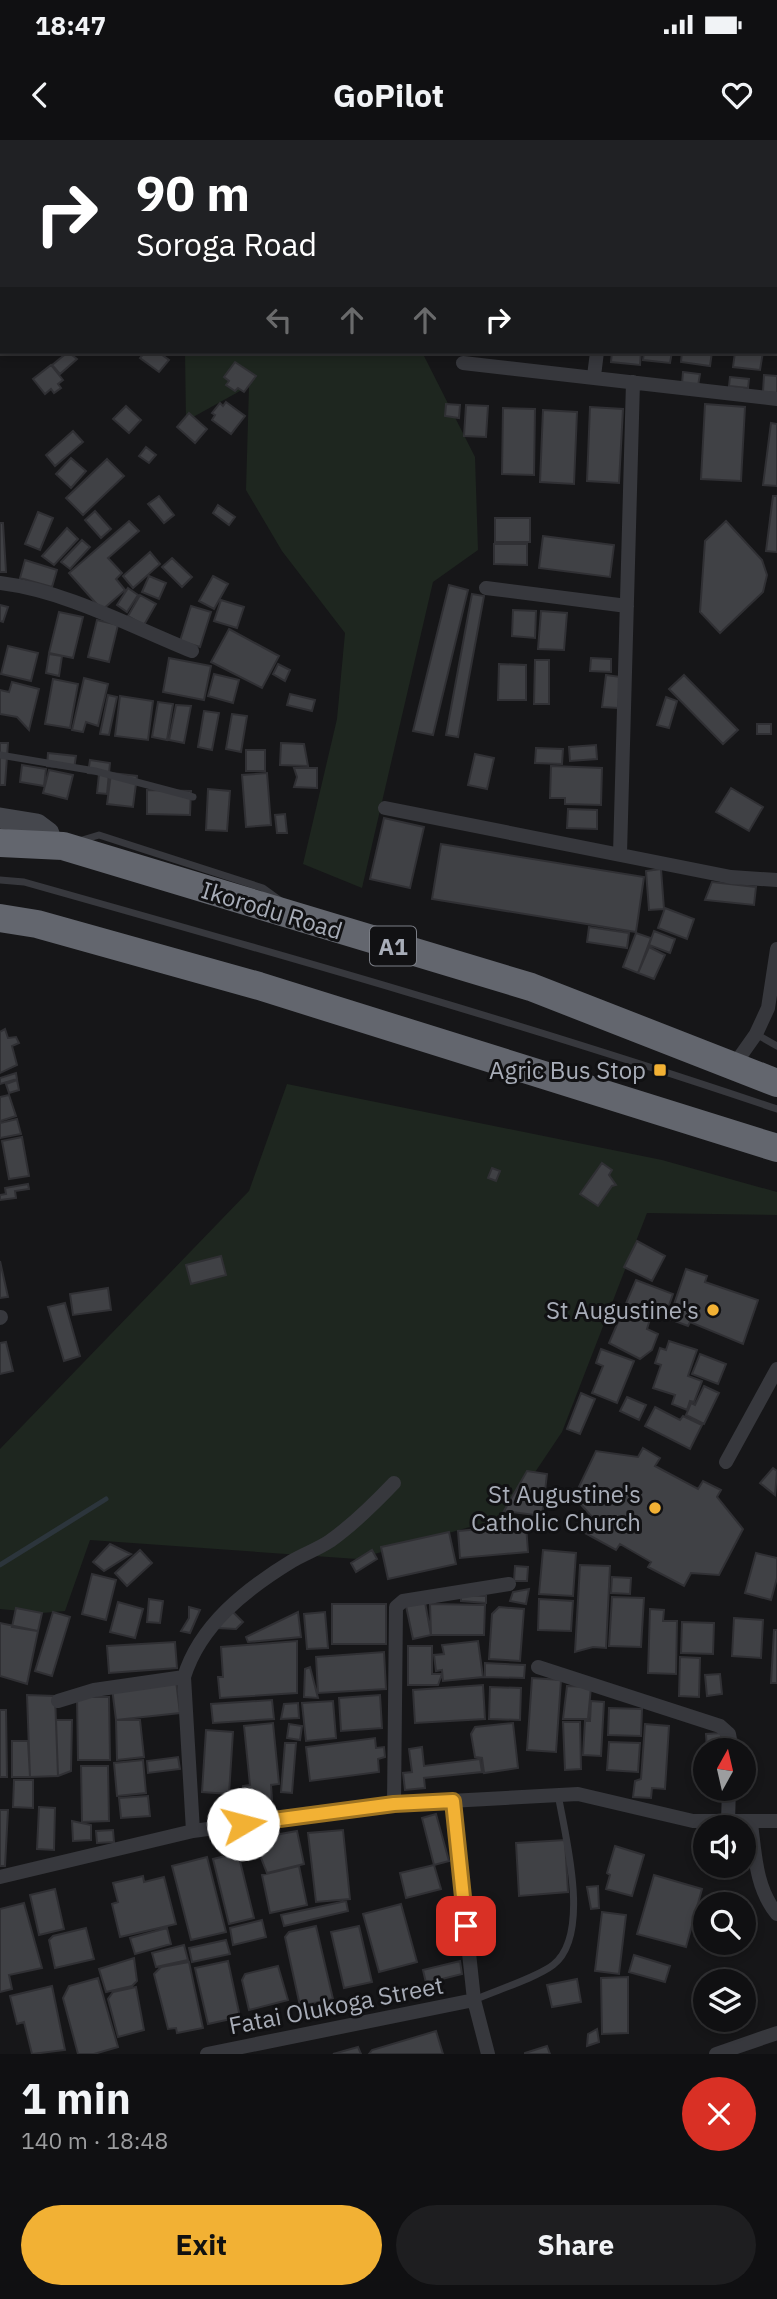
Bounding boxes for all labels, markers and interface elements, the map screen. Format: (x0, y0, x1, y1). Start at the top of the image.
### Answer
text: 18:47 (35, 8, 106, 42)
text: GoPilot (333, 74, 444, 116)
icon: back (21, 76, 59, 114)
icon: heart (718, 76, 756, 114)
text: 90 m (136, 161, 250, 224)
icon: right (21, 168, 112, 259)
text: Soroga Road (136, 223, 317, 265)
icon: left (260, 301, 298, 339)
icon: ahead (333, 301, 371, 339)
icon: ahead (406, 301, 444, 339)
icon: right (479, 301, 517, 339)
street label: Ikorodu Road (198, 873, 346, 947)
road number: A1 (370, 926, 416, 966)
place label: Agric Bus Stop (489, 1054, 646, 1086)
marker: Agric Bus Stop (652, 1062, 668, 1078)
place label: St Augustine's (546, 1294, 699, 1326)
marker: St Augustine's (705, 1302, 721, 1318)
place label: St Augustine's Catholic Church (471, 1478, 641, 1538)
marker: St Augustine's Catholic Church (647, 1500, 663, 1516)
north arrow (693, 1738, 756, 1801)
map controls (693, 1738, 756, 2032)
position arrow (206, 1787, 280, 1861)
button: sound (693, 1815, 756, 1878)
button: search (693, 1892, 756, 1955)
pin (436, 1896, 496, 1956)
icon: arrive (447, 1907, 485, 1945)
street label: Fatai Olukoga Street (226, 1969, 446, 2041)
button: layers (693, 1969, 756, 2032)
text: 1 min (21, 2071, 131, 2126)
button: close (682, 2077, 756, 2151)
text: 140 m · 18:48 (21, 2125, 168, 2155)
button: Exit (21, 2205, 382, 2285)
button: Share (396, 2205, 756, 2285)

